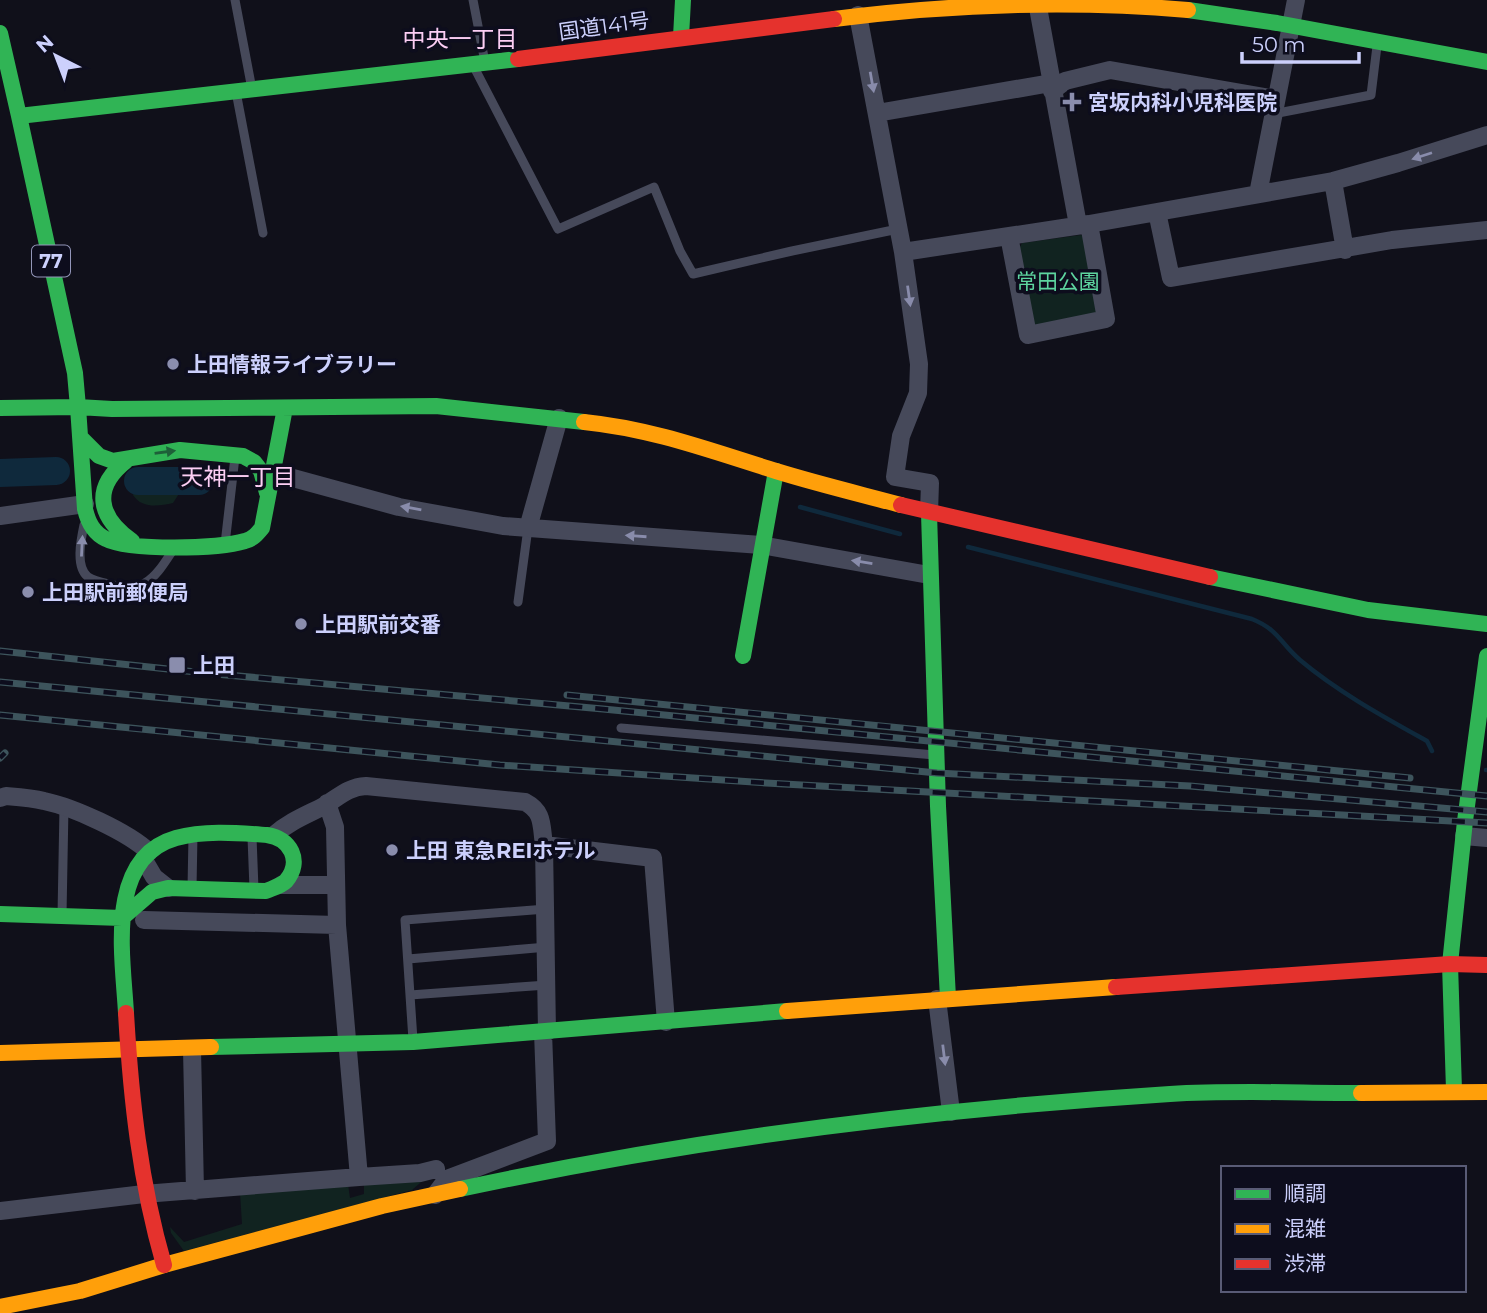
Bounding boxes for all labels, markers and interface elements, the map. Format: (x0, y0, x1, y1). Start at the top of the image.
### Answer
street label: 国道141号 (557, 7, 651, 45)
north arrow (21, 21, 91, 91)
scale bar (1242, 21, 1359, 65)
district label: 中央一丁目 (403, 25, 518, 53)
text: N (32, 30, 58, 57)
text: 50 m (1252, 32, 1306, 57)
one-way arrow (867, 71, 878, 93)
place label: 宮坂内科小児科医院 (1088, 90, 1277, 115)
marker: 宮坂内科小児科医院 (1062, 92, 1082, 112)
one-way arrow (1411, 151, 1432, 161)
road number: 77 (32, 246, 70, 276)
park label: 常田公園 (1016, 269, 1100, 294)
one-way arrow (904, 286, 915, 308)
place label: 上田情報ライブラリー (187, 352, 397, 377)
marker: 上田情報ライブラリー (165, 356, 181, 372)
one-way arrow (155, 446, 177, 457)
district label: 天神一丁目 (181, 463, 296, 491)
one-way arrow (400, 503, 422, 514)
one-way arrow (625, 530, 647, 541)
one-way arrow (76, 535, 87, 557)
one-way arrow (851, 556, 873, 567)
place label: 上田駅前郵便局 (42, 580, 189, 605)
marker: 上田駅前郵便局 (20, 584, 36, 600)
place label: 上田駅前交番 (315, 612, 441, 637)
marker: 上田駅前交番 (293, 616, 309, 632)
place label: 上田 (193, 653, 235, 678)
marker: 上田 (167, 655, 187, 675)
place label: 上田 東急REIホテル (406, 838, 595, 863)
marker: 上田 東急REIホテル (384, 842, 400, 858)
one-way arrow (938, 1045, 949, 1067)
legend (1221, 1166, 1466, 1292)
text: 順調 (1284, 1181, 1326, 1206)
text: 混雑 (1284, 1216, 1326, 1241)
text: 渋滞 (1284, 1251, 1326, 1276)

